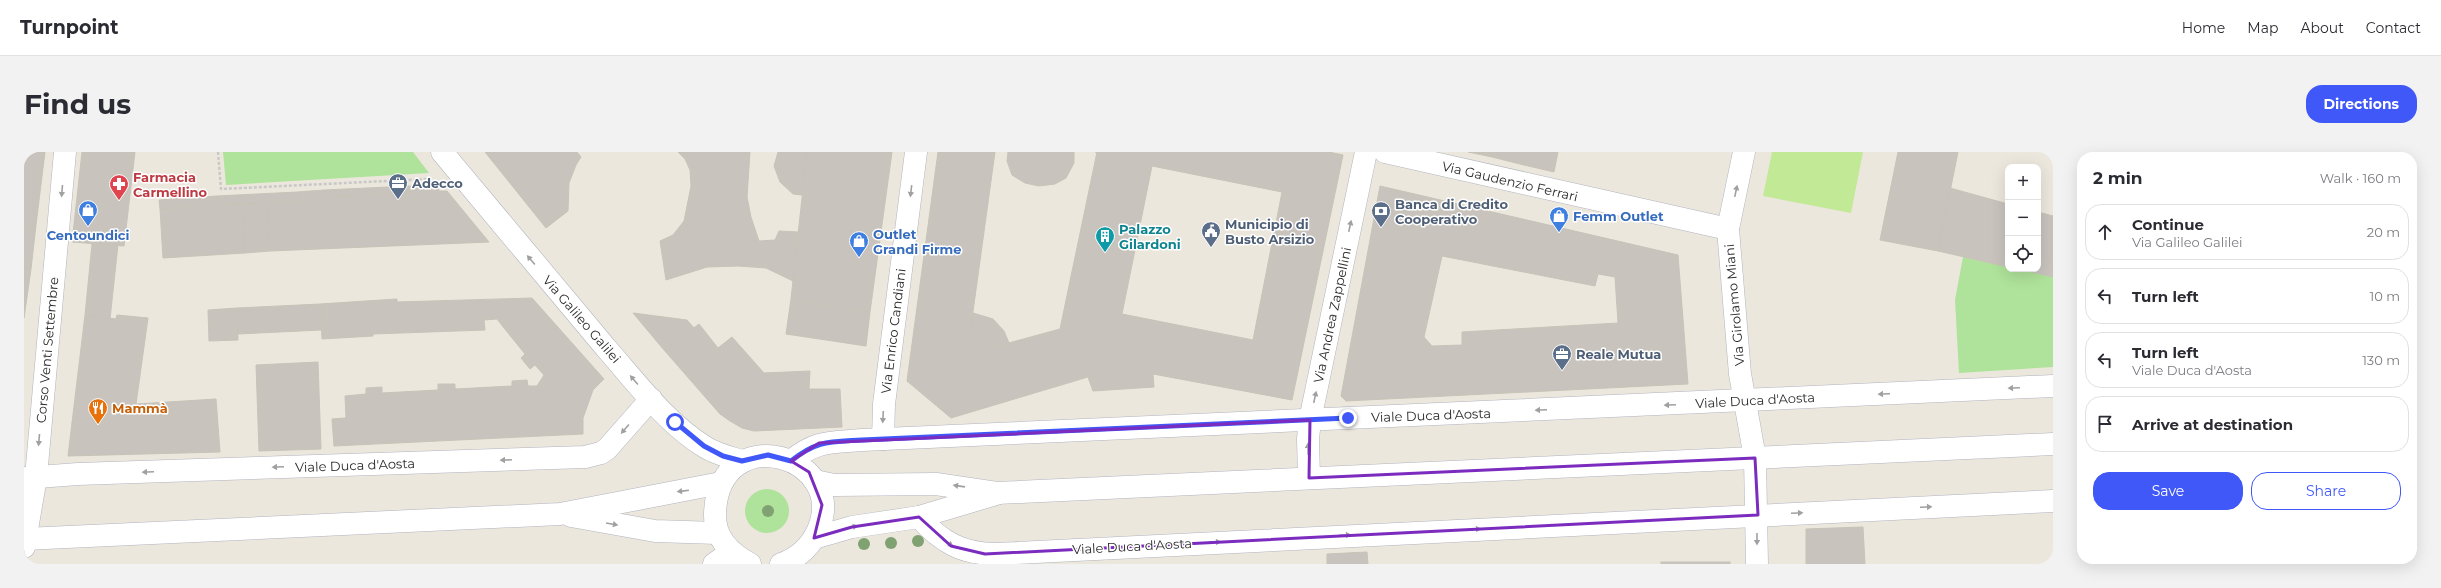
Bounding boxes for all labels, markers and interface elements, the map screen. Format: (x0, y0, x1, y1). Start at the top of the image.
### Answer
text: Turnpoint (20, 16, 119, 39)
text: Home (2182, 19, 2225, 37)
text: Map (2247, 19, 2278, 37)
text: About (2300, 19, 2344, 37)
text: Contact (2366, 19, 2421, 37)
button: Directions (2306, 85, 2417, 123)
text: Find us (24, 87, 131, 121)
street label: Via Gaudenzio Ferrari (1441, 158, 1579, 204)
map controls (2005, 164, 2041, 272)
button: + (2005, 164, 2041, 200)
text: 2 min (2093, 168, 2143, 188)
place label: Farmacia Carmellino (133, 169, 208, 200)
text: Walk · 160 m (2320, 170, 2401, 186)
office icon: Adecco (387, 172, 409, 200)
pharmacy icon: Farmacia Carmellino (108, 173, 130, 201)
place label: Adecco (411, 175, 463, 191)
one-way arrow (1733, 184, 1739, 197)
one-way arrow (58, 185, 65, 197)
one-way arrow (908, 185, 914, 197)
place label: Banca di Credito Cooperativo (1395, 196, 1508, 227)
shop icon: Centoundici (77, 199, 99, 227)
bank icon: Banca di Credito Cooperativo (1370, 200, 1392, 228)
button: − (2005, 200, 2041, 236)
shop icon: Femm Outlet (1548, 205, 1570, 233)
place label: Femm Outlet (1573, 208, 1664, 224)
text: Continue (2132, 215, 2204, 234)
place label: Municipio di Busto Arsizio (1225, 216, 1315, 247)
one-way arrow (1348, 219, 1354, 232)
public building icon: Municipio di Busto Arsizio (1200, 220, 1222, 248)
place label: Palazzo Gilardoni (1119, 221, 1181, 252)
icon: ahead (2094, 221, 2116, 243)
text: 20 m (2367, 224, 2400, 240)
building icon: Palazzo Gilardoni (1094, 225, 1116, 253)
place label: Outlet Grandi Firme (873, 226, 961, 257)
place label: Centoundici (47, 227, 129, 243)
shop icon: Outlet Grandi Firme (848, 230, 870, 258)
text: Via Galileo Galilei (2132, 234, 2243, 250)
button: locate (2005, 236, 2041, 272)
street label: Via Girolamo Miani (1721, 243, 1747, 367)
street label: Via Andrea Zappellini (1310, 246, 1354, 384)
one-way arrow (527, 255, 536, 265)
street label: Via Enrico Candiani (877, 267, 909, 395)
street label: Via Galileo Galilei (540, 272, 624, 366)
street label: Corso Venti Settembre (33, 276, 61, 424)
icon: left (2094, 285, 2116, 307)
text: Turn left (2132, 287, 2199, 306)
text: 10 m (2370, 288, 2400, 304)
office icon: Reale Mutua (1551, 343, 1573, 371)
text: Turn left (2132, 343, 2199, 362)
place label: Reale Mutua (1576, 346, 1661, 362)
icon: left (2094, 349, 2116, 371)
text: 130 m (2362, 352, 2400, 368)
text: Viale Duca d'Aosta (2132, 362, 2252, 378)
one-way arrow (630, 375, 639, 385)
one-way arrow (2008, 385, 2020, 392)
street label: Viale Duca d'Aosta (1695, 389, 1815, 411)
one-way arrow (1312, 391, 1318, 403)
one-way arrow (1877, 391, 1890, 397)
restaurant icon: Mammà (87, 397, 109, 425)
place label: Mammà (112, 400, 168, 416)
one-way arrow (1664, 401, 1676, 408)
street label: Viale Duca d'Aosta (1371, 405, 1491, 425)
one-way arrow (1535, 407, 1547, 414)
route end (1339, 409, 1357, 427)
one-way arrow (880, 411, 887, 423)
route start (666, 413, 684, 431)
icon: arrive (2094, 413, 2116, 435)
text: Arrive at destination (2132, 415, 2293, 434)
one-way arrow (621, 424, 630, 434)
one-way arrow (36, 434, 43, 446)
one-way arrow (1305, 442, 1311, 455)
street label: Viale Duca d'Aosta (295, 455, 415, 475)
one-way arrow (499, 457, 512, 463)
one-way arrow (272, 464, 284, 471)
one-way arrow (141, 469, 154, 475)
button: Save (2093, 472, 2243, 510)
button: Share (2251, 472, 2401, 510)
one-way arrow (953, 483, 965, 489)
one-way arrow (677, 488, 689, 494)
one-way arrow (1920, 503, 1932, 510)
one-way arrow (1791, 510, 1804, 516)
one-way arrow (606, 521, 618, 527)
one-way arrow (846, 524, 858, 530)
one-way arrow (1469, 526, 1481, 533)
one-way arrow (1339, 532, 1351, 539)
one-way arrow (1754, 533, 1760, 546)
street label: Viale Duca d'Aosta (1072, 535, 1192, 557)
one-way arrow (1209, 538, 1221, 545)
one-way arrow (942, 539, 953, 547)

